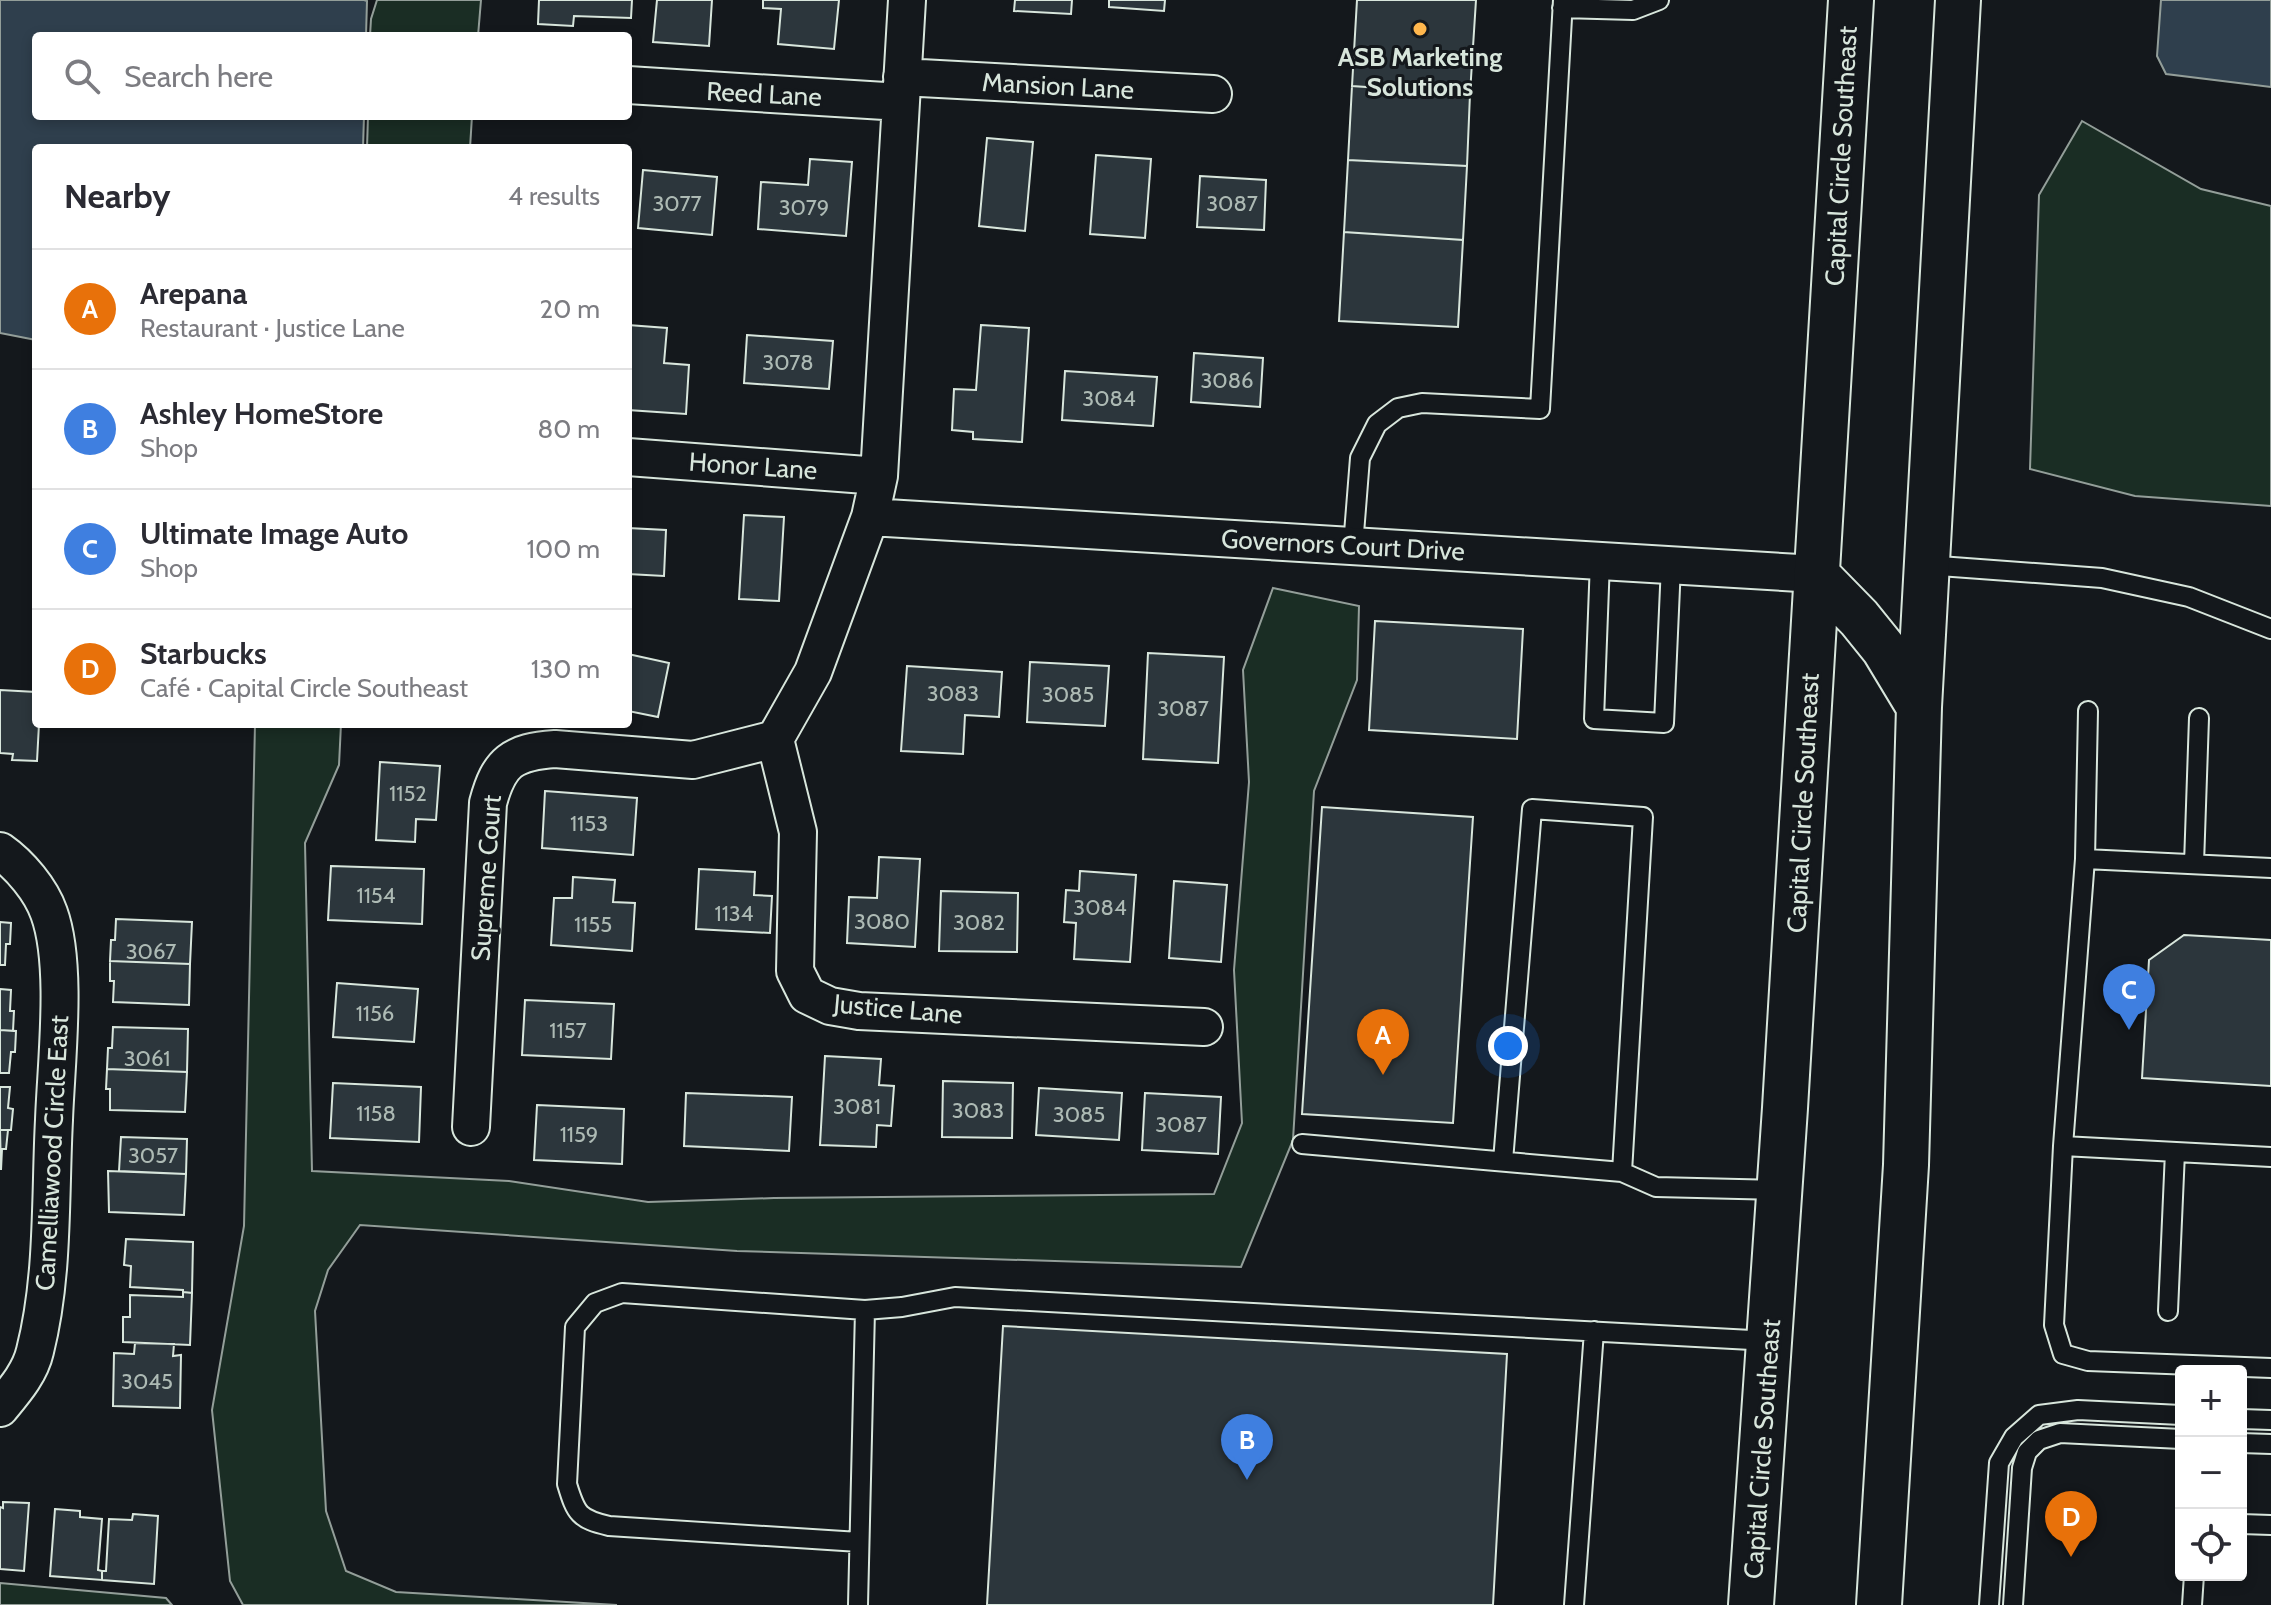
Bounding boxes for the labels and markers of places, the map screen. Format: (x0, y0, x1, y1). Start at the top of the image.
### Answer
marker: ASB Marketing Solutions (1411, 20, 1429, 38)
place label: ASB Marketing Solutions (1338, 41, 1502, 103)
pin: C (2103, 964, 2155, 1030)
pin: A (1357, 1009, 1409, 1075)
pin: B (1221, 1414, 1273, 1480)
pin: D (2045, 1491, 2097, 1557)

